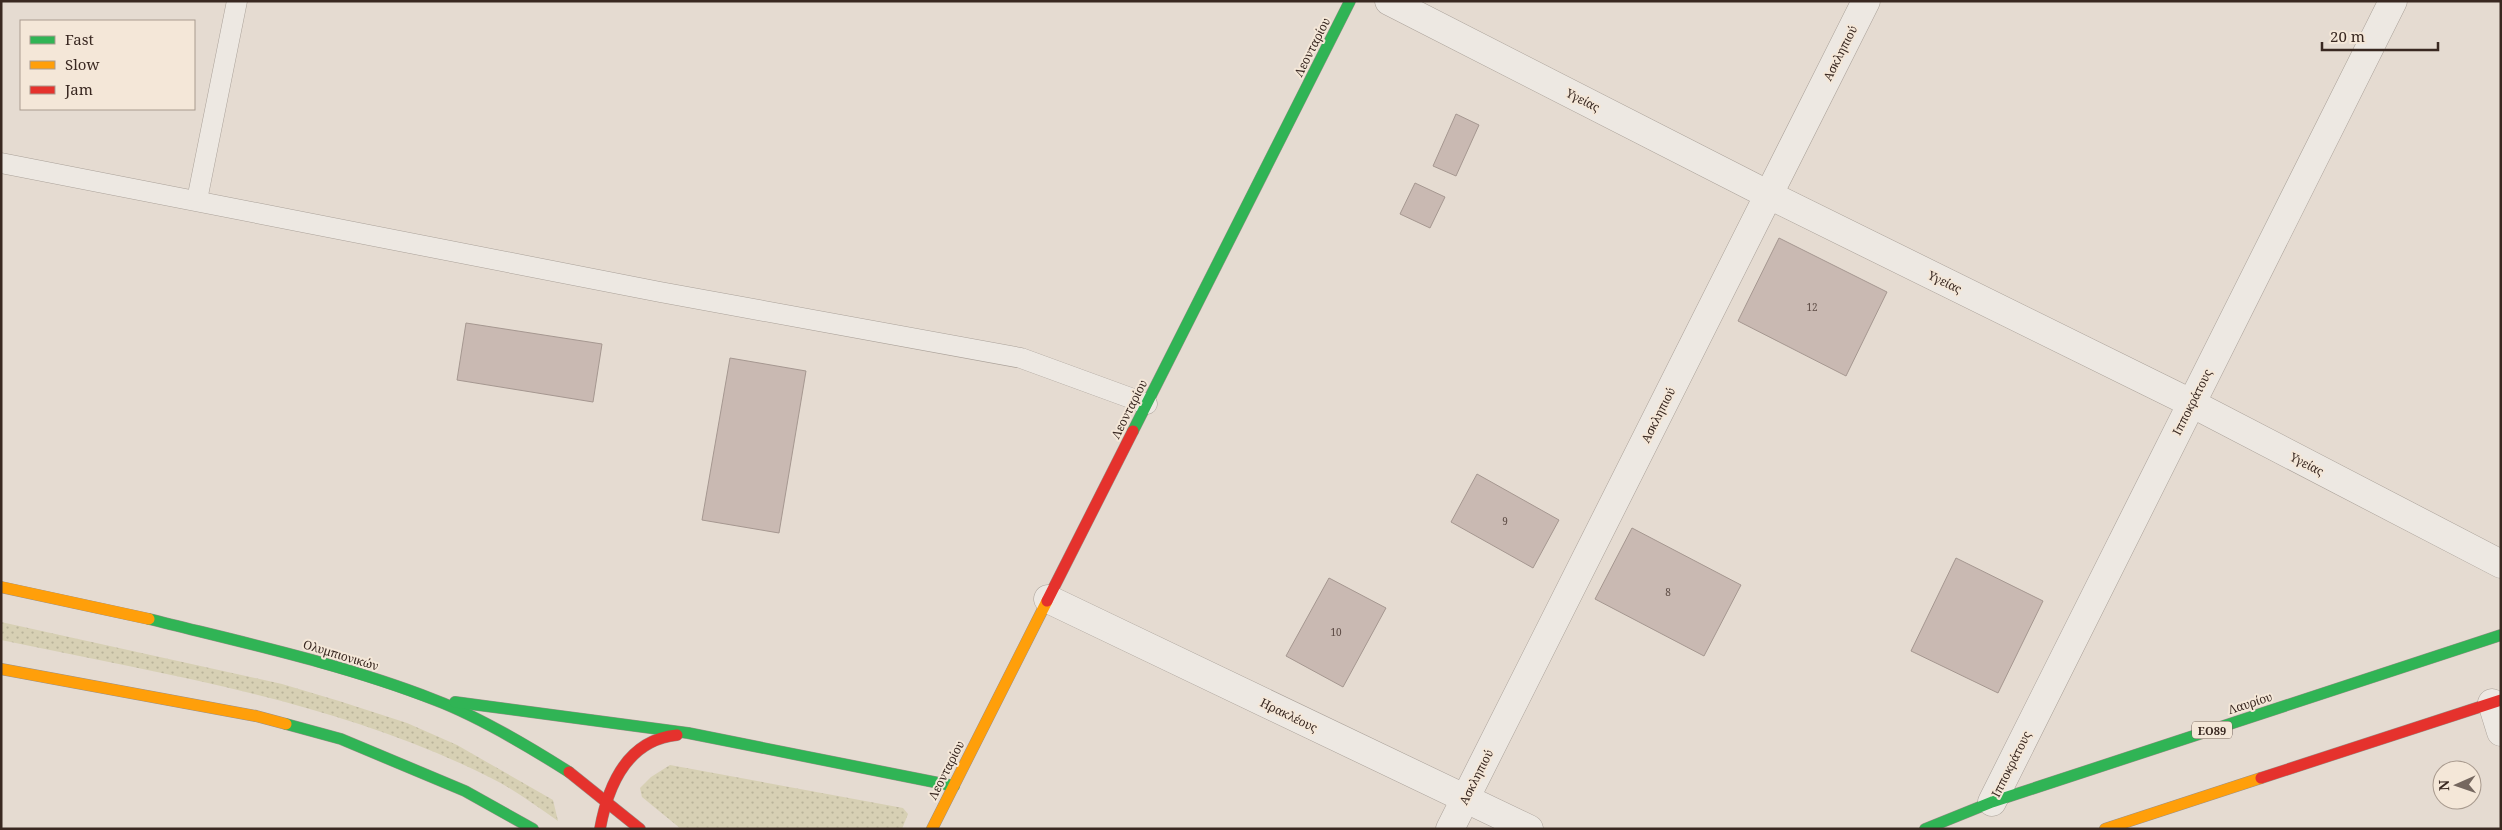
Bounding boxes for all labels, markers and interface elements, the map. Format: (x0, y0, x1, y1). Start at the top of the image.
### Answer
street label: Λεονταρίου (1290, 15, 1334, 79)
legend (20, 20, 195, 110)
scale bar (2322, 20, 2438, 52)
street label: Ασκληπιού (1819, 22, 1861, 84)
text: 20 m (2330, 26, 2365, 46)
text: Fast (65, 29, 94, 49)
text: Slow (65, 54, 99, 74)
text: Jam (64, 79, 93, 99)
street label: Υγείας (1562, 84, 1603, 116)
street label: Υγείας (1924, 266, 1965, 298)
house number: 12 (1806, 300, 1818, 314)
street label: Ιπποκράτους (2168, 366, 2216, 438)
street label: Λεονταρίου (1107, 377, 1151, 441)
street label: Ασκληπιού (1637, 384, 1679, 446)
street label: Υγείας (2286, 448, 2327, 480)
house number: 9 (1502, 514, 1508, 528)
house number: 8 (1665, 585, 1671, 599)
house number: 10 (1330, 625, 1342, 639)
street label: Ολυμπιονικών (301, 635, 381, 675)
street label: Λαυρίου (2226, 688, 2274, 718)
street label: Ηρακλέους (1258, 694, 1321, 736)
road number: ΕΟ89 (2192, 722, 2232, 738)
street label: Ιπποκράτους (1987, 728, 2035, 800)
street label: Λεονταρίου (924, 738, 968, 802)
street label: Ασκληπιού (1455, 746, 1497, 808)
north arrow (2432, 760, 2482, 810)
text: N (2434, 780, 2453, 791)

